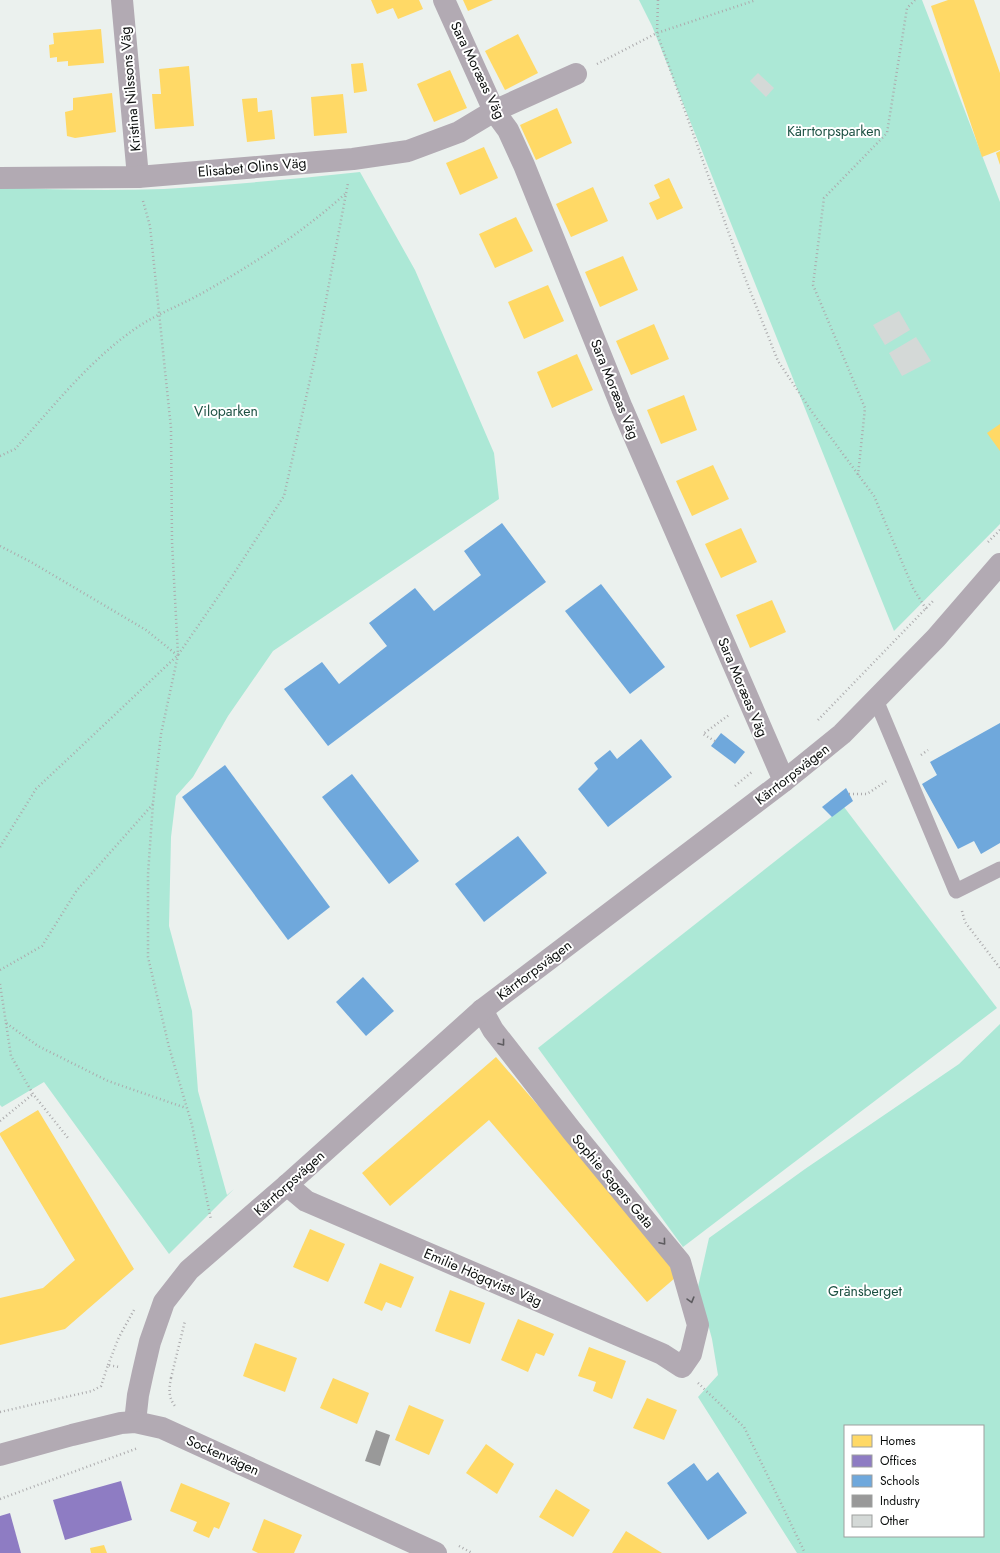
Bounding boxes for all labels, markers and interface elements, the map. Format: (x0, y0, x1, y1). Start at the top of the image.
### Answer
street label: Sara Moræas Väg (446, 18, 510, 122)
street label: Kristina Nilssons Väg (115, 26, 145, 152)
park label: Kärrtorpsparken (787, 121, 881, 141)
street label: Elisabet Olins Väg (197, 152, 307, 182)
street label: Sara Moræas Väg (586, 336, 644, 442)
park label: Viloparken (194, 401, 258, 421)
street label: Sara Moræas Väg (713, 634, 773, 740)
street label: Kärrtorpsvägen (751, 739, 833, 809)
street label: Kärrtorpsvägen (492, 935, 576, 1005)
one-way arrow (498, 1038, 505, 1045)
street label: Sophie Sagers Gata (568, 1130, 658, 1232)
street label: Kärrtorpsvägen (249, 1146, 329, 1220)
one-way arrow (659, 1237, 666, 1244)
street label: Emilie Högqvists Väg (421, 1243, 545, 1311)
park label: Gränsberget (828, 1281, 903, 1301)
one-way arrow (686, 1296, 694, 1303)
legend (844, 1425, 984, 1537)
street label: Sockenvägen (183, 1430, 263, 1480)
text: Homes (880, 1432, 916, 1450)
text: Offices (880, 1452, 916, 1470)
text: Schools (880, 1472, 919, 1490)
text: Industry (880, 1492, 921, 1510)
text: Other (880, 1512, 910, 1530)

